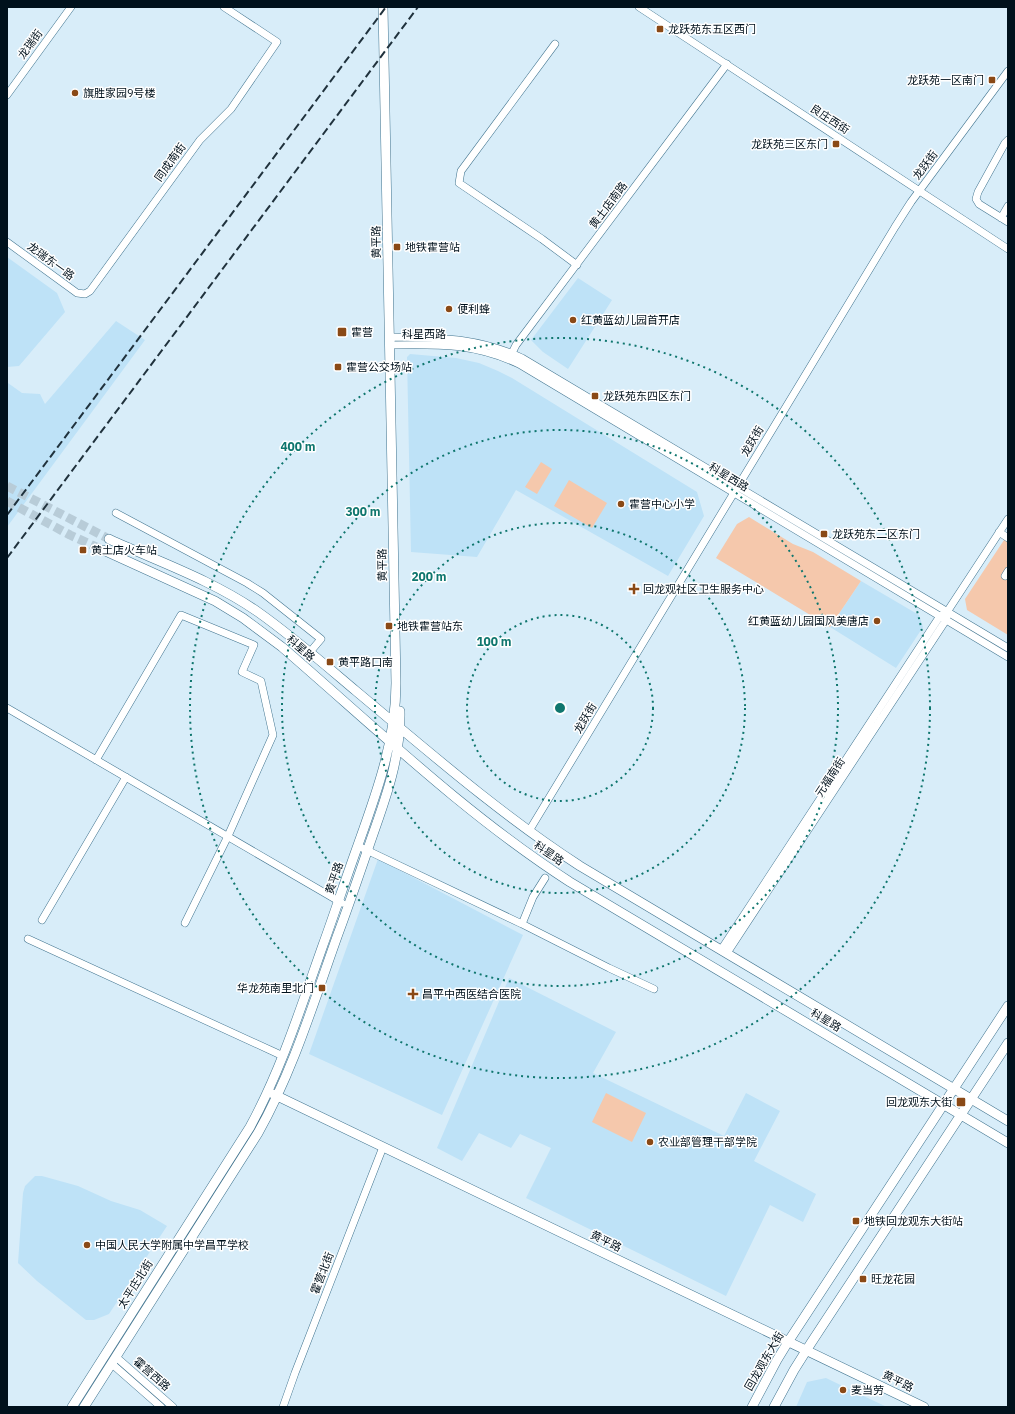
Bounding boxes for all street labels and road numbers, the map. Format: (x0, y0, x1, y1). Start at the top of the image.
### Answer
street label: 龙瑞街 (15, 27, 45, 61)
street label: 良庄西街 (808, 101, 852, 137)
street label: 同成南街 (151, 140, 189, 184)
street label: 龙跃街 (909, 148, 941, 182)
street label: 黄土店南路 (586, 179, 630, 231)
street label: 黄平路 (369, 225, 383, 259)
street label: 龙瑞东一路 (25, 239, 77, 283)
street label: 科星西路 (402, 327, 446, 341)
street label: 龙跃街 (738, 423, 766, 459)
street label: 科星西路 (707, 460, 751, 494)
street label: 黄平路 (375, 548, 389, 582)
street label: 科星路 (284, 632, 318, 664)
street label: 龙跃街 (571, 700, 599, 736)
street label: 元福南街 (812, 755, 848, 799)
street label: 科星路 (531, 838, 567, 868)
street label: 黄平路 (322, 860, 346, 896)
street label: 科星路 (808, 1006, 844, 1034)
street label: 黄平路 (588, 1227, 624, 1255)
street label: 霍营北街 (308, 1250, 336, 1296)
street label: 太平庄北街 (114, 1257, 156, 1311)
street label: 回龙观东大街 (741, 1329, 787, 1393)
street label: 霍营西路 (131, 1354, 173, 1394)
street label: 黄平路 (880, 1367, 916, 1395)

